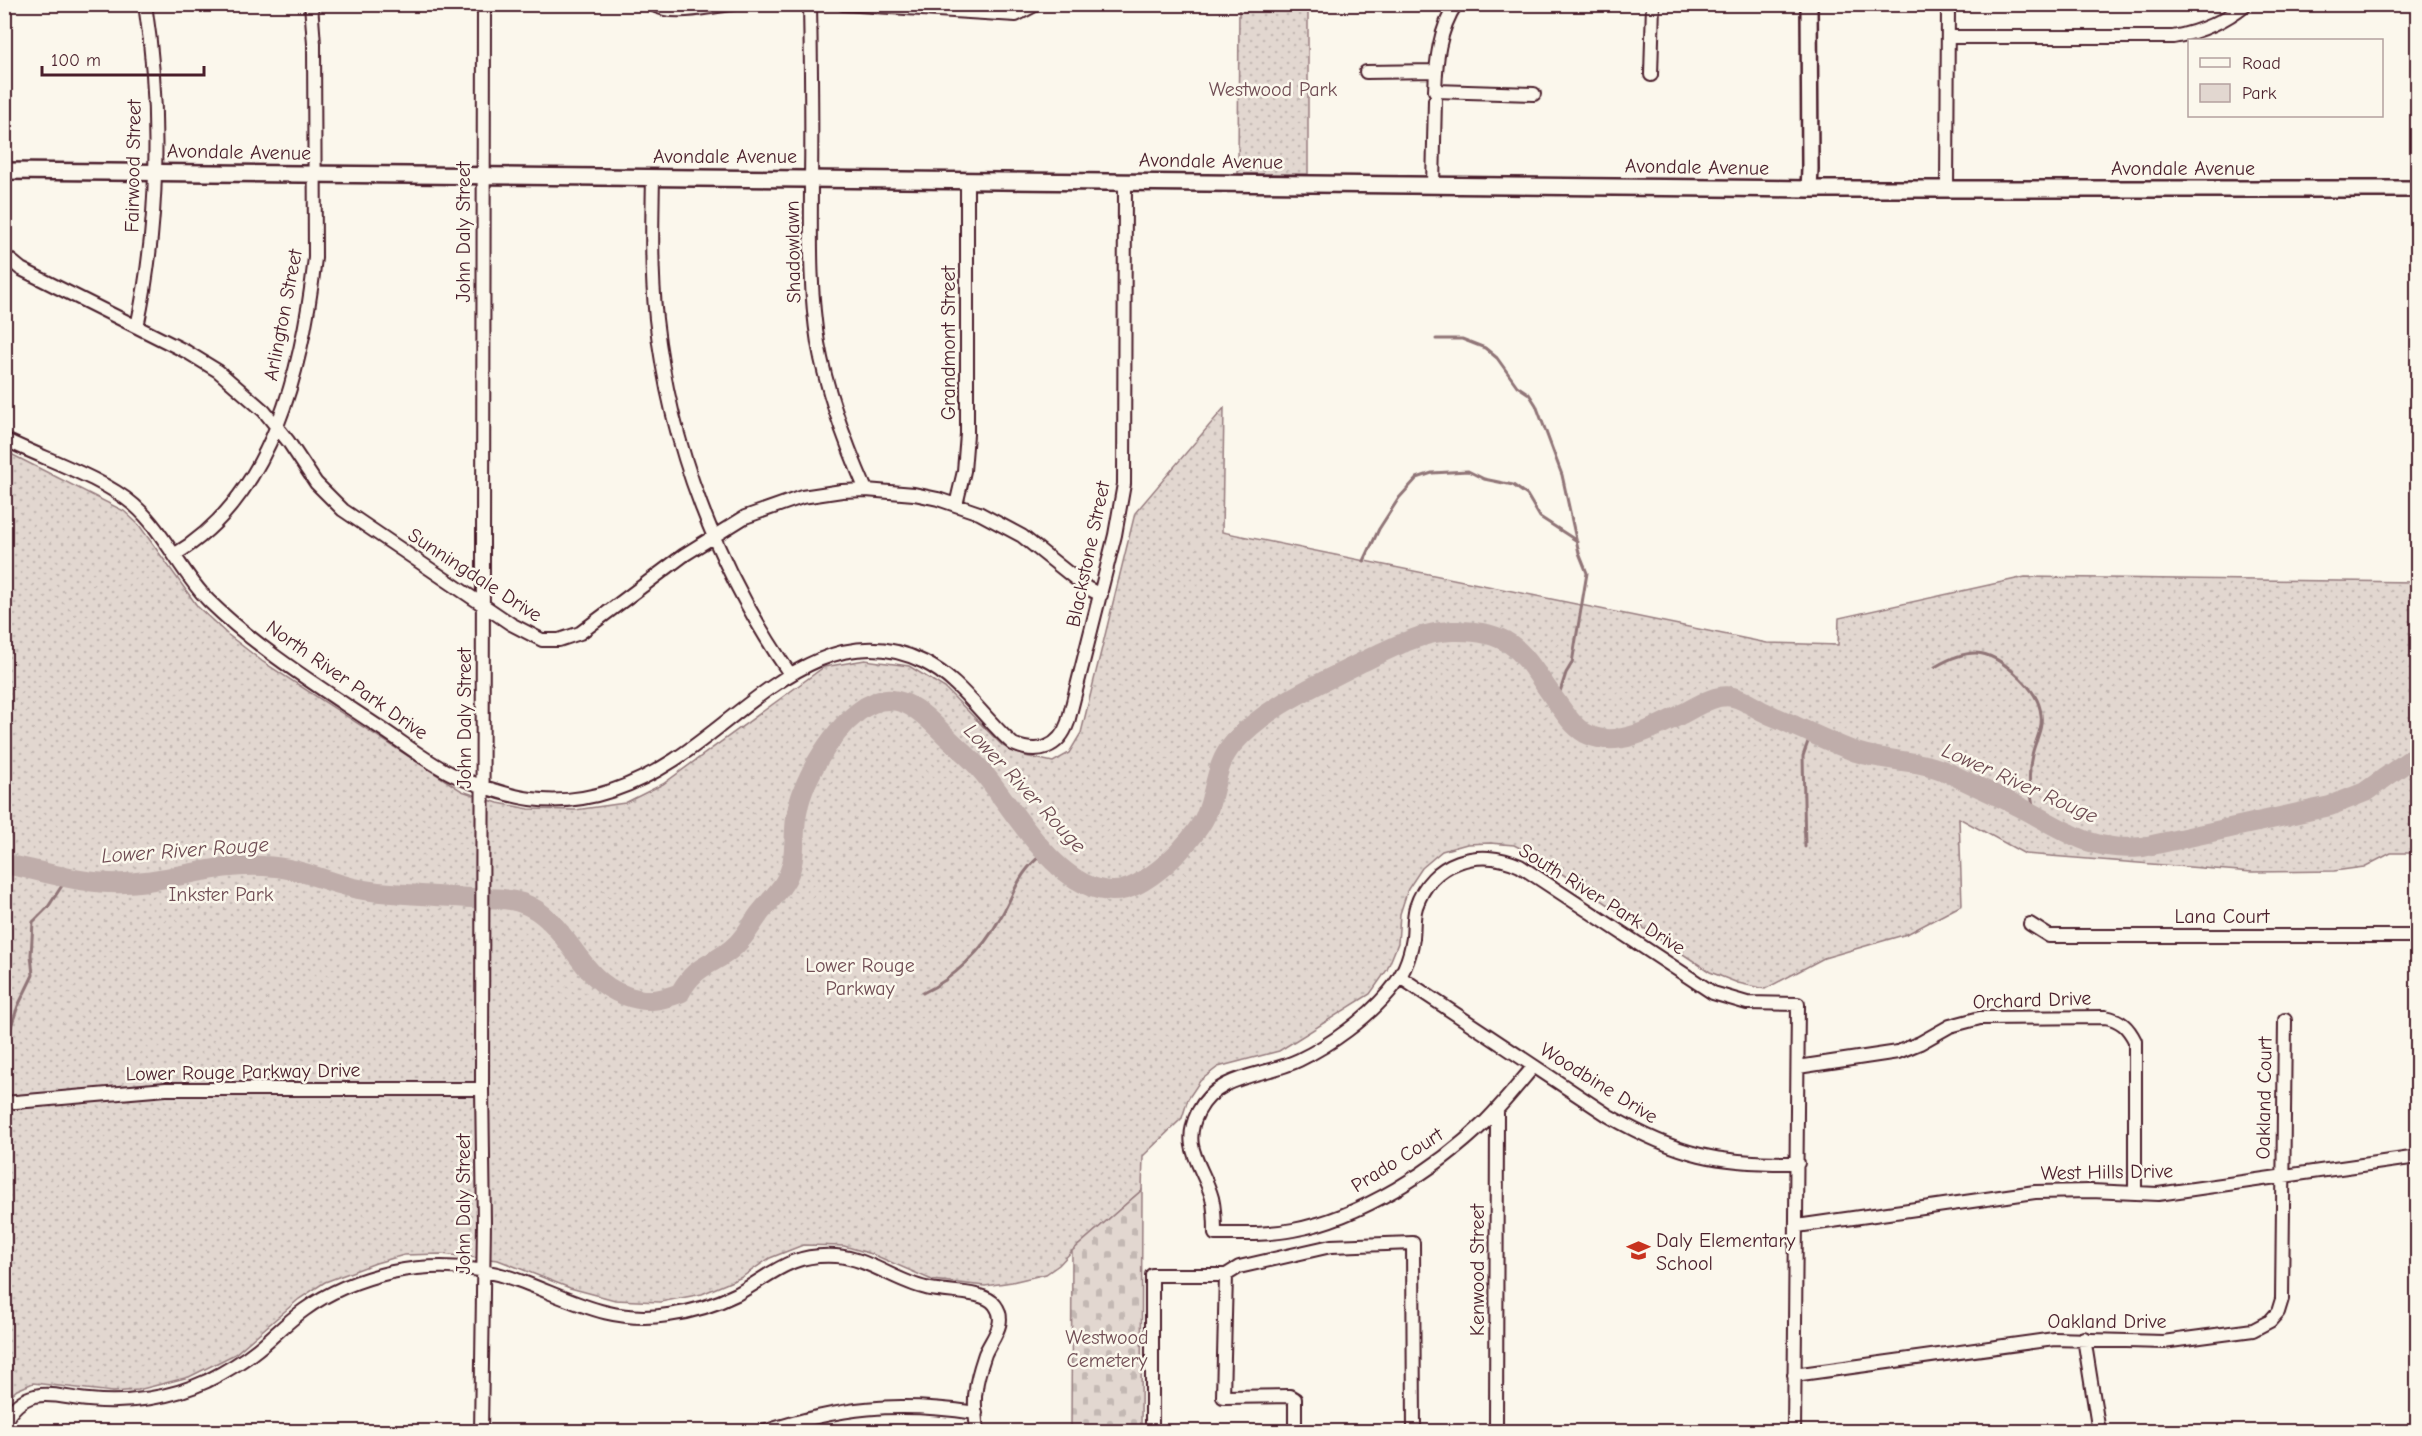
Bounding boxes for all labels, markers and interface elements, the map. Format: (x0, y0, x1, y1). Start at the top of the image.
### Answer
scale bar (42, 39, 204, 77)
legend (2188, 39, 2383, 117)
text: 100 m (51, 50, 101, 71)
text: Road (2242, 53, 2281, 74)
park label: Westwood Park (1209, 78, 1338, 101)
text: Park (2242, 83, 2277, 104)
street label: Fairwood Street (120, 98, 146, 233)
street label: Avondale Avenue (167, 139, 311, 165)
street label: Avondale Avenue (653, 145, 797, 168)
street label: Avondale Avenue (1139, 148, 1283, 174)
street label: Avondale Avenue (1625, 154, 1769, 180)
street label: Avondale Avenue (2111, 157, 2255, 180)
street label: John Daly Street (452, 160, 475, 303)
street label: Shadowlawn (781, 200, 805, 304)
street label: Arlington Street (259, 246, 307, 383)
street label: Grandmont Street (937, 264, 960, 420)
street label: Blackstone Street (1061, 478, 1115, 629)
street label: Sunningdale Drive (404, 523, 546, 627)
street label: North River Park Drive (262, 616, 432, 744)
street label: John Daly Street (453, 646, 476, 789)
water label: Lower River Rouge (959, 718, 1091, 858)
water label: Lower River Rouge (1938, 738, 2102, 828)
water label: Lower River Rouge (100, 832, 270, 868)
street label: South River Park Drive (1514, 838, 1690, 960)
park label: Inkster Park (169, 883, 274, 906)
street label: Lana Court (2175, 905, 2271, 928)
park label: Lower Rouge Parkway (805, 954, 915, 1000)
street label: Orchard Drive (1972, 986, 2092, 1014)
street label: Oakland Court (2251, 1035, 2277, 1160)
street label: Woodbine Drive (1536, 1038, 1662, 1128)
street label: Lower Rouge Parkway Drive (125, 1058, 361, 1086)
street label: Prado Court (1347, 1122, 1448, 1197)
street label: John Daly Street (452, 1132, 475, 1275)
street label: West Hills Drive (2041, 1159, 2173, 1185)
street label: Kenwood Street (1466, 1203, 1489, 1336)
place label: Daly Elementary School (1656, 1229, 1795, 1275)
school or university icon: Daly Elementary School (1625, 1238, 1651, 1264)
street label: Oakland Drive (2048, 1310, 2166, 1333)
park label: Westwood Cemetery (1065, 1326, 1149, 1372)

